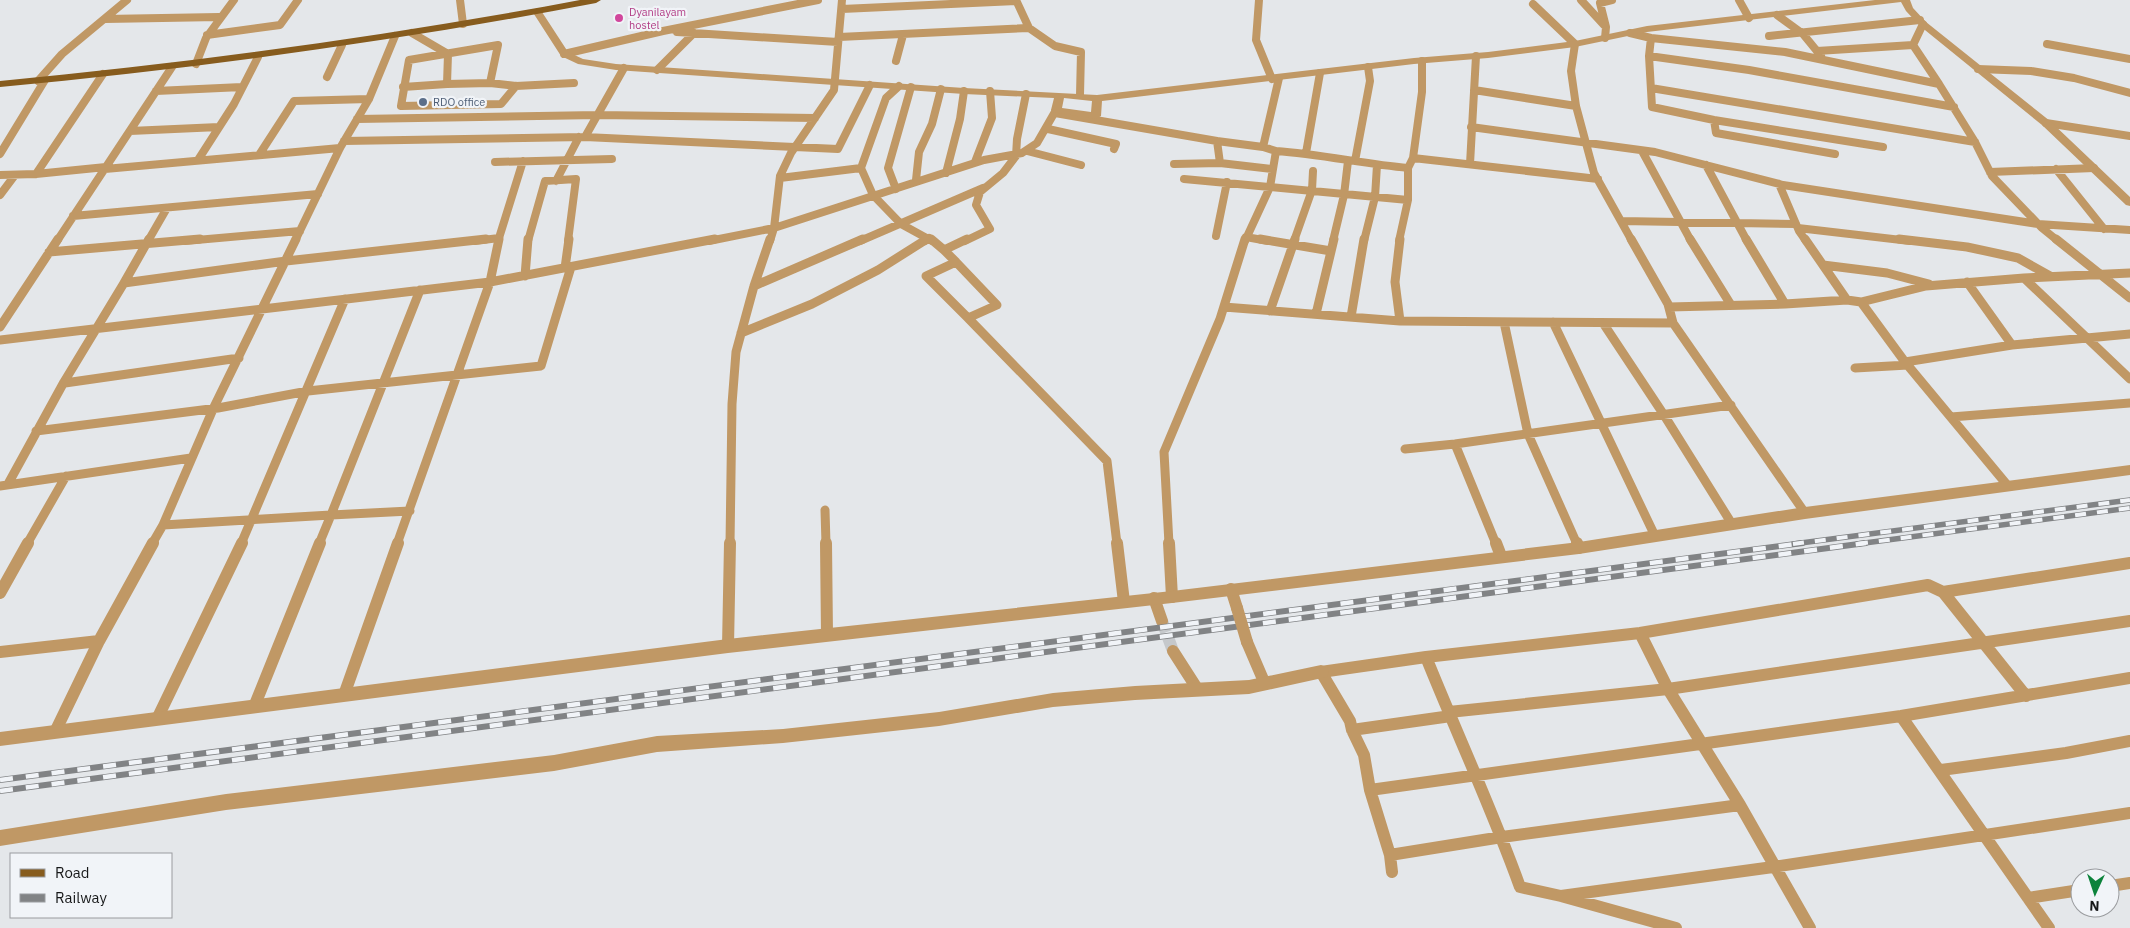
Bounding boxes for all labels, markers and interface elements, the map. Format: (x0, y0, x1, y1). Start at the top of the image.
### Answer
place label: Dyanilayam hostel (629, 5, 686, 32)
marker: Dyanilayam hostel (613, 12, 625, 24)
place label: RDO office (433, 95, 485, 109)
marker: RDO office (417, 96, 429, 108)
legend (10, 853, 172, 918)
text: Road (55, 863, 90, 882)
north arrow (2070, 868, 2120, 918)
text: Railway (55, 888, 108, 907)
text: N (2089, 897, 2100, 915)

